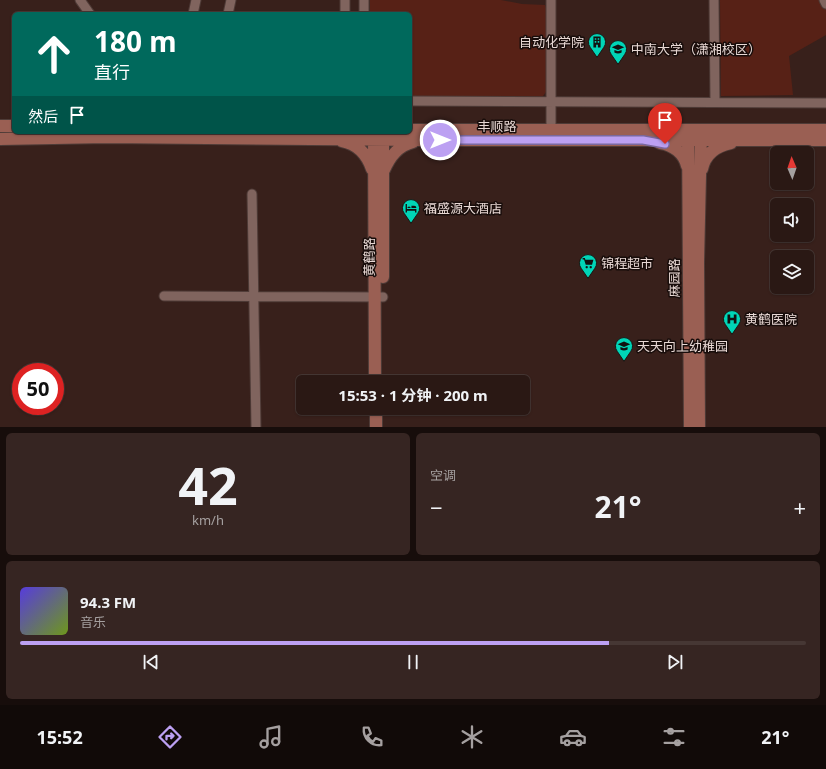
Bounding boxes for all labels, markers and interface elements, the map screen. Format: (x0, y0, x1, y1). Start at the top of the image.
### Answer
text: 180 m (94, 22, 177, 60)
icon: ahead (28, 28, 80, 80)
building icon: 自动化学院 (587, 32, 607, 57)
place label: 自动化学院 (519, 33, 584, 51)
school or university icon: 中南大学（潇湘校区） (608, 39, 628, 64)
place label: 中南大学（潇湘校区） (631, 40, 761, 58)
text: 直行 (94, 60, 130, 84)
pin (648, 103, 682, 144)
icon: arrive (66, 104, 88, 126)
text: 然后 (28, 106, 58, 126)
icon: arrive (654, 109, 676, 131)
street label: 丰顺路 (477, 117, 517, 135)
position arrow (419, 119, 461, 161)
north arrow (770, 146, 814, 190)
map controls (770, 146, 814, 294)
hotel icon: 福盛源大酒店 (401, 198, 421, 223)
button: sound (770, 198, 814, 242)
place label: 福盛源大酒店 (424, 199, 502, 217)
street label: 黄鹤路 (360, 237, 378, 277)
button: layers (770, 250, 814, 294)
supermarket icon: 锦程超市 (578, 253, 598, 278)
place label: 锦程超市 (601, 254, 653, 272)
street label: 麻园路 (665, 258, 683, 298)
hospital icon: 黄鹤医院 (722, 309, 742, 334)
place label: 黄鹤医院 (745, 310, 797, 328)
school or university icon: 天天向上幼稚园 (614, 336, 634, 361)
place label: 天天向上幼稚园 (637, 337, 728, 355)
speed limit sign: 50 (12, 363, 64, 415)
text: 15:53 · 1 分钟 · 200 m (338, 385, 488, 405)
text: 42 (178, 449, 238, 520)
text: 空调 (430, 466, 456, 484)
text: 21° (594, 486, 642, 527)
text: − (430, 492, 443, 522)
text: + (793, 492, 806, 522)
text: km/h (192, 511, 224, 529)
text: 94.3 FM (80, 592, 136, 612)
text: 音乐 (80, 613, 106, 631)
icon: previous (140, 651, 162, 673)
icon: pause (402, 651, 424, 673)
icon: next (664, 651, 686, 673)
icon: directions (156, 723, 184, 751)
icon: music (257, 723, 285, 751)
icon: phone (358, 723, 386, 751)
icon: climate (458, 723, 486, 751)
icon: car (559, 723, 587, 751)
icon: filters (660, 723, 688, 751)
text: 15:52 (36, 725, 83, 749)
text: 21° (761, 725, 790, 749)

